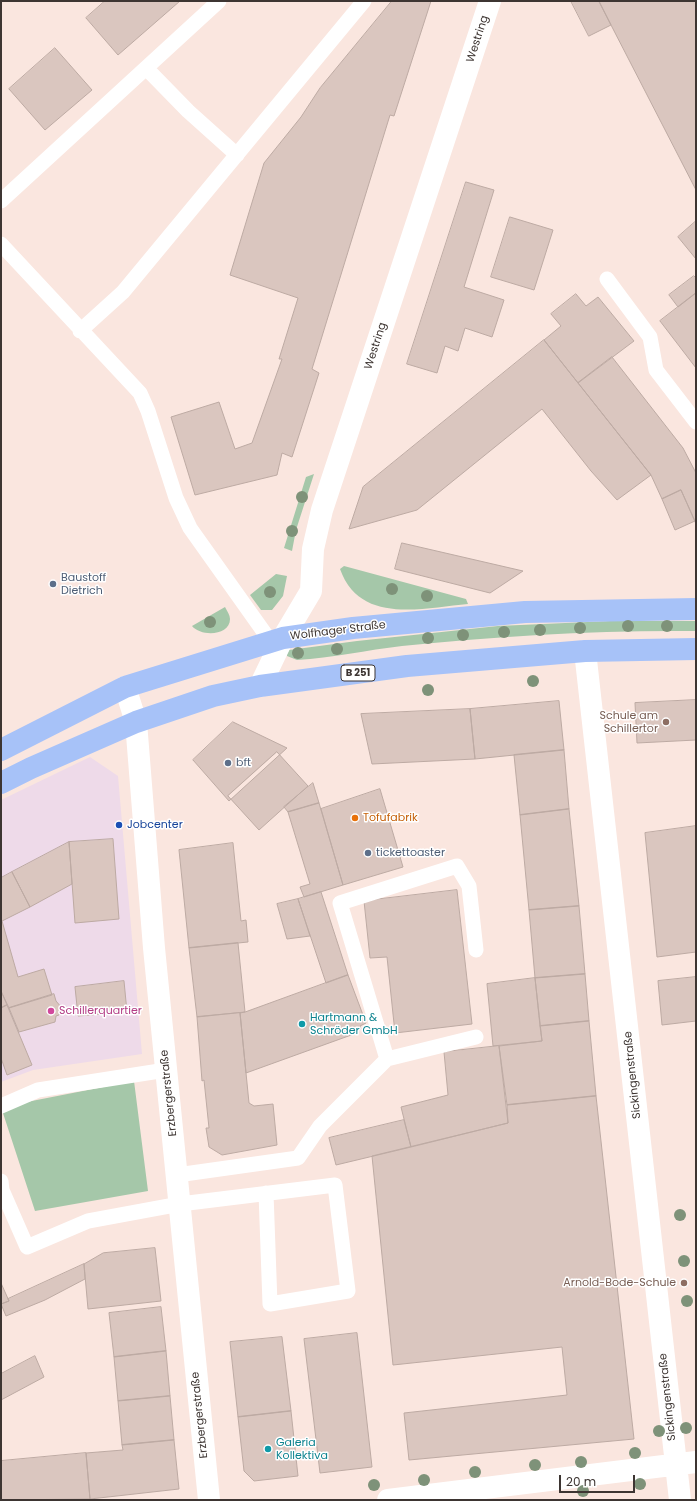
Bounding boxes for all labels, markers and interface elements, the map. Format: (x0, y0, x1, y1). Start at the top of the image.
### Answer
street label: Westring (464, 14, 492, 64)
street label: Westring (362, 321, 390, 371)
place label: Baustoff Dietrich (61, 571, 106, 597)
marker: Baustoff Dietrich (48, 579, 58, 589)
street label: Wolfhager Straße (289, 619, 387, 643)
road number: B 251 (341, 665, 375, 681)
place label: Schule am Schillertor (600, 709, 658, 735)
marker: Schule am Schillertor (661, 717, 671, 727)
place label: bft (236, 756, 251, 770)
marker: bft (223, 758, 233, 768)
place label: Tofufabrik (363, 811, 418, 825)
marker: Tofufabrik (350, 813, 360, 823)
place label: Jobcenter (127, 818, 183, 832)
marker: Jobcenter (114, 820, 124, 830)
place label: tickettoaster (376, 846, 445, 860)
marker: tickettoaster (363, 848, 373, 858)
place label: Schillerquartier (59, 1004, 142, 1018)
marker: Schillerquartier (46, 1006, 56, 1016)
place label: Hartmann & Schröder GmbH (310, 1011, 398, 1037)
marker: Hartmann & Schröder GmbH (297, 1019, 307, 1029)
street label: Sickingenstraße (622, 1030, 644, 1120)
street label: Erzbergerstraße (158, 1049, 180, 1137)
place label: Arnold-Bode-Schule (563, 1276, 676, 1290)
marker: Arnold-Bode-Schule (679, 1278, 689, 1288)
street label: Sickingenstraße (657, 1352, 679, 1442)
street label: Erzbergerstraße (189, 1371, 211, 1459)
place label: Galeria Kollektiva (276, 1436, 328, 1462)
marker: Galeria Kollektiva (263, 1444, 273, 1454)
scale bar (561, 1467, 637, 1493)
text: 20 m (566, 1473, 596, 1490)

